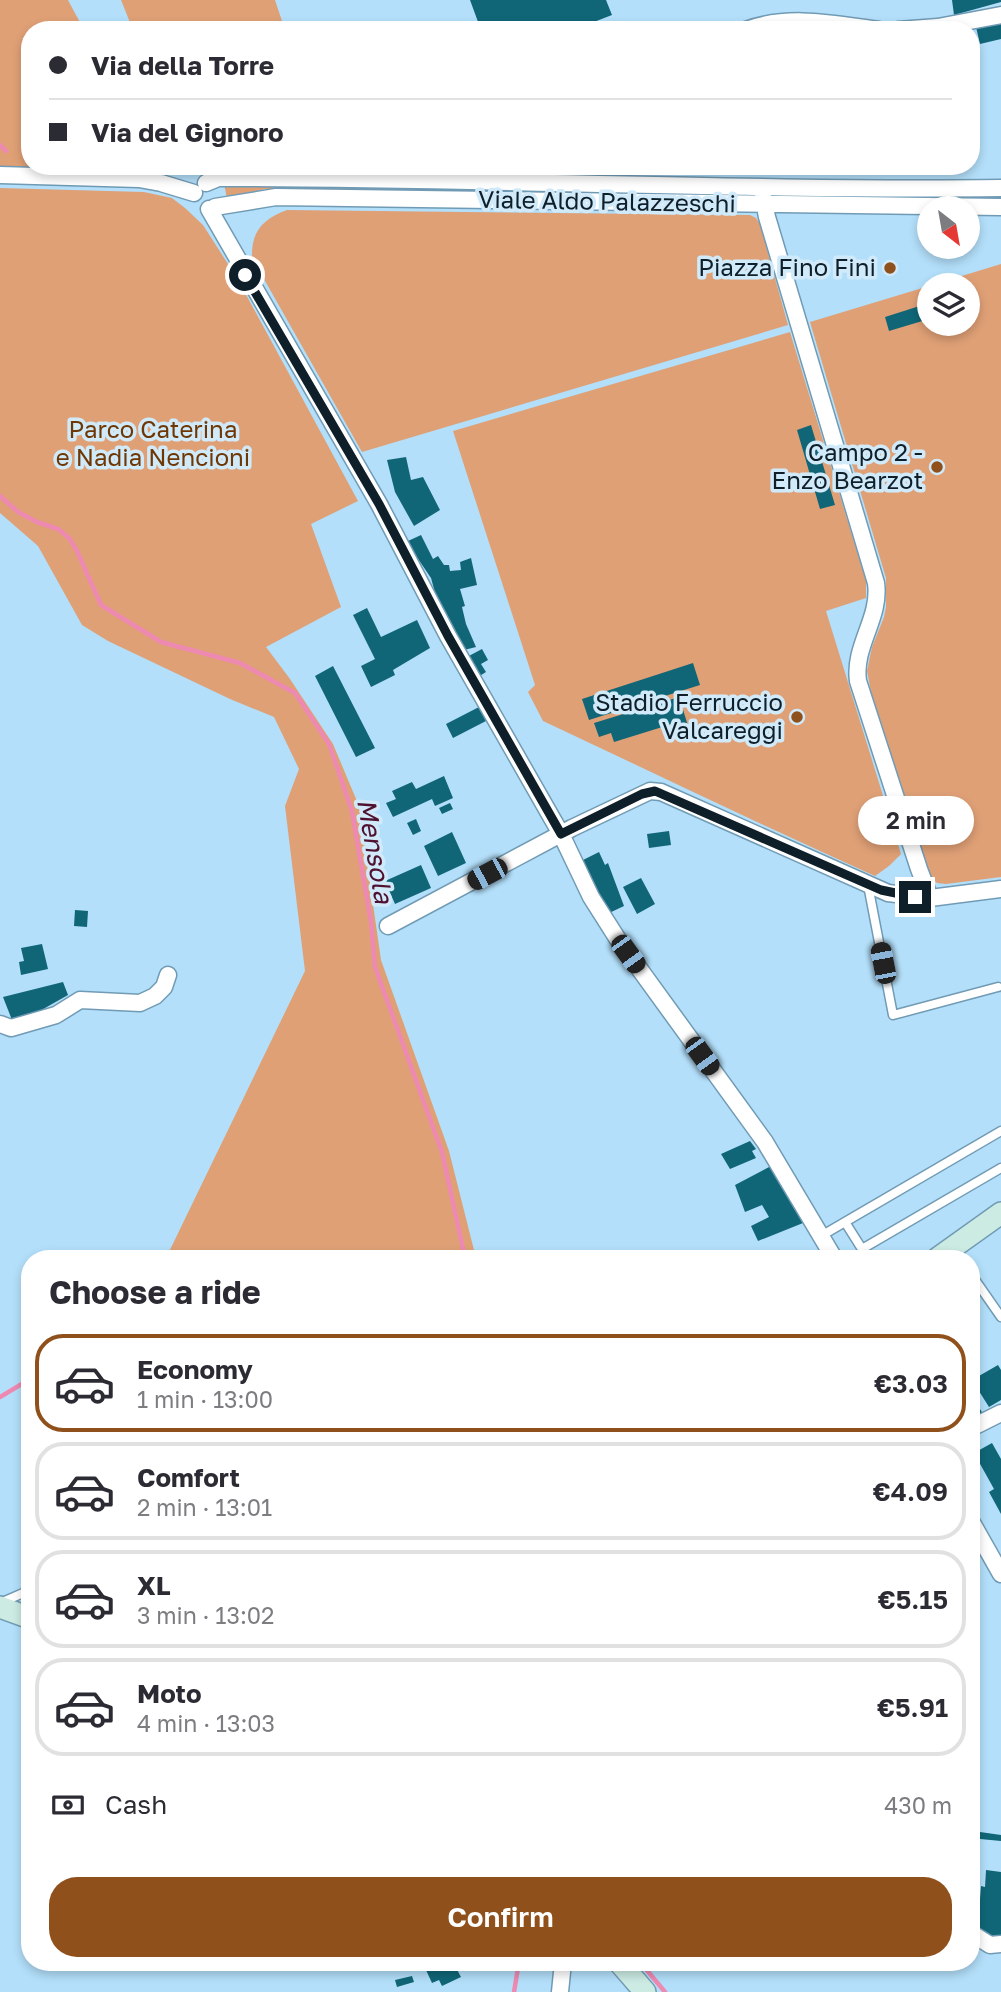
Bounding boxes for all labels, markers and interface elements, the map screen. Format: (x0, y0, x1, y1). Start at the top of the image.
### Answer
text: Via della Torre (91, 50, 274, 81)
text: Via del Gignoro (91, 117, 284, 148)
street label: Viale Aldo Palazzeschi (478, 184, 736, 217)
north arrow (917, 196, 980, 259)
map controls (917, 196, 980, 336)
place label: Piazza Fino Fini (698, 252, 876, 281)
route start (229, 259, 261, 291)
marker: Piazza Fino Fini (882, 260, 898, 276)
button: layers (917, 273, 980, 336)
park label: Parco Caterina e Nadia Nencioni (56, 414, 250, 471)
place label: Campo 2 - Enzo Bearzot (772, 437, 923, 494)
marker: Campo 2 - Enzo Bearzot (929, 459, 945, 475)
place label: Stadio Ferruccio Valcareggi (595, 687, 783, 744)
marker: Stadio Ferruccio Valcareggi (789, 709, 805, 725)
water label: Mensola (351, 796, 400, 907)
callout: 2 min (857, 796, 973, 844)
text: 2 min (886, 806, 946, 834)
car (464, 855, 511, 893)
route end (899, 881, 931, 913)
car (608, 931, 649, 977)
car (869, 940, 898, 986)
car (682, 1033, 723, 1079)
text: Choose a ride (49, 1273, 261, 1311)
icon: car (53, 1352, 116, 1415)
text: Economy (137, 1354, 253, 1385)
text: €3.03 (874, 1368, 948, 1399)
text: 1 min · 13:00 (137, 1385, 273, 1413)
icon: car (53, 1460, 116, 1523)
text: Comfort (137, 1462, 240, 1493)
text: €4.09 (873, 1476, 948, 1507)
text: 2 min · 13:01 (137, 1493, 272, 1521)
icon: car (53, 1568, 116, 1631)
text: XL (137, 1570, 171, 1601)
text: €5.15 (878, 1584, 948, 1615)
text: 3 min · 13:02 (137, 1601, 274, 1629)
icon: car (53, 1676, 116, 1739)
text: Moto (137, 1678, 202, 1709)
text: €5.91 (877, 1692, 948, 1723)
text: 4 min · 13:03 (137, 1709, 275, 1737)
icon: cash (49, 1786, 87, 1824)
text: Cash (105, 1789, 167, 1820)
text: 430 m (884, 1791, 952, 1819)
button: Confirm (49, 1877, 952, 1957)

